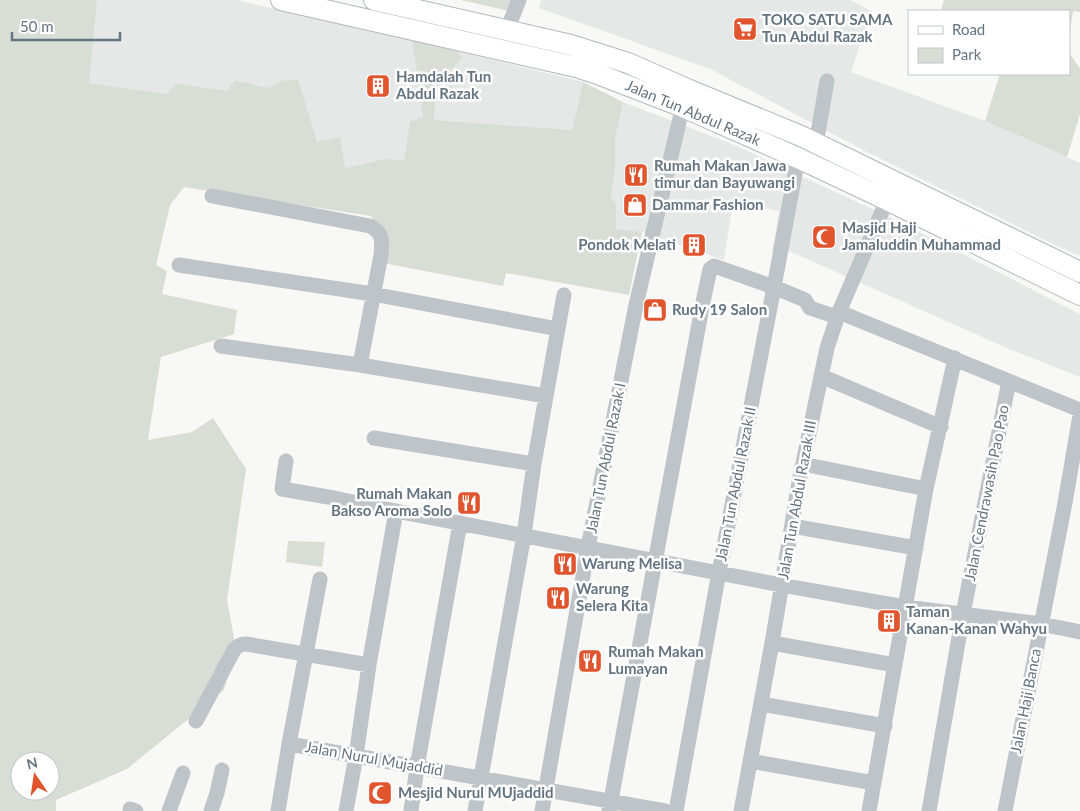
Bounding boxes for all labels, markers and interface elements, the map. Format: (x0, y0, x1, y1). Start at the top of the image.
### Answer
scale bar (12, 10, 120, 42)
place label: TOKO SATU SAMA Tun Abdul Razak (762, 10, 893, 45)
legend (908, 10, 1070, 75)
supermarket icon: TOKO SATU SAMA Tun Abdul Razak (732, 16, 758, 42)
text: 50 m (20, 17, 54, 35)
text: Road (952, 20, 985, 38)
text: Park (952, 45, 982, 63)
place label: Hamdalah Tun Abdul Razak (395, 67, 491, 102)
building icon: Hamdalah Tun Abdul Razak (365, 73, 391, 99)
street label: Jalan Tun Abdul Razak (623, 75, 764, 149)
place label: Rumah Makan Jawa timur dan Bayuwangi (654, 156, 795, 191)
restaurant icon: Rumah Makan Jawa timur dan Bayuwangi (623, 162, 649, 188)
shop icon: Dammar Fashion (622, 192, 648, 218)
place label: Dammar Fashion (652, 195, 764, 213)
place label: Masjid Haji Jamaluddin Muhammad (842, 218, 1001, 253)
mosque icon: Masjid Haji Jamaluddin Muhammad (811, 224, 837, 250)
building icon: Pondok Melati (681, 232, 707, 258)
place label: Pondok Melati (578, 235, 676, 253)
shop icon: Rudy 19 Salon (642, 297, 668, 323)
place label: Rudy 19 Salon (672, 300, 767, 318)
street label: Jalan Tun Abdul Razak I (582, 381, 628, 535)
street label: Jalan Cendrawasih Pao Pao (960, 403, 1012, 582)
street label: Jalan Tun Abdul Razak II (711, 405, 759, 563)
street label: Jalan Tun Abdul Razak III (773, 419, 819, 581)
place label: Rumah Makan Bakso Aroma Solo (331, 484, 452, 519)
restaurant icon: Rumah Makan Bakso Aroma Solo (456, 490, 482, 516)
restaurant icon: Warung Melisa (552, 551, 578, 577)
place label: Warung Melisa (582, 554, 682, 572)
place label: Warung Selera Kita (576, 579, 648, 614)
restaurant icon: Warung Selera Kita (545, 585, 571, 611)
place label: Taman Kanan-Kanan Wahyu (906, 602, 1047, 637)
building icon: Taman Kanan-Kanan Wahyu (876, 608, 902, 634)
place label: Rumah Makan Lumayan (608, 642, 704, 677)
street label: Jalan Haji Banca (1006, 647, 1044, 755)
restaurant icon: Rumah Makan Lumayan (577, 648, 603, 674)
street label: Jalan Nurul Mujaddid (304, 737, 444, 779)
north arrow (10, 751, 60, 801)
text: N (25, 753, 39, 772)
mosque icon: Mesjid Nurul MUjaddid (367, 780, 393, 806)
place label: Mesjid Nurul MUjaddid (398, 783, 554, 801)

